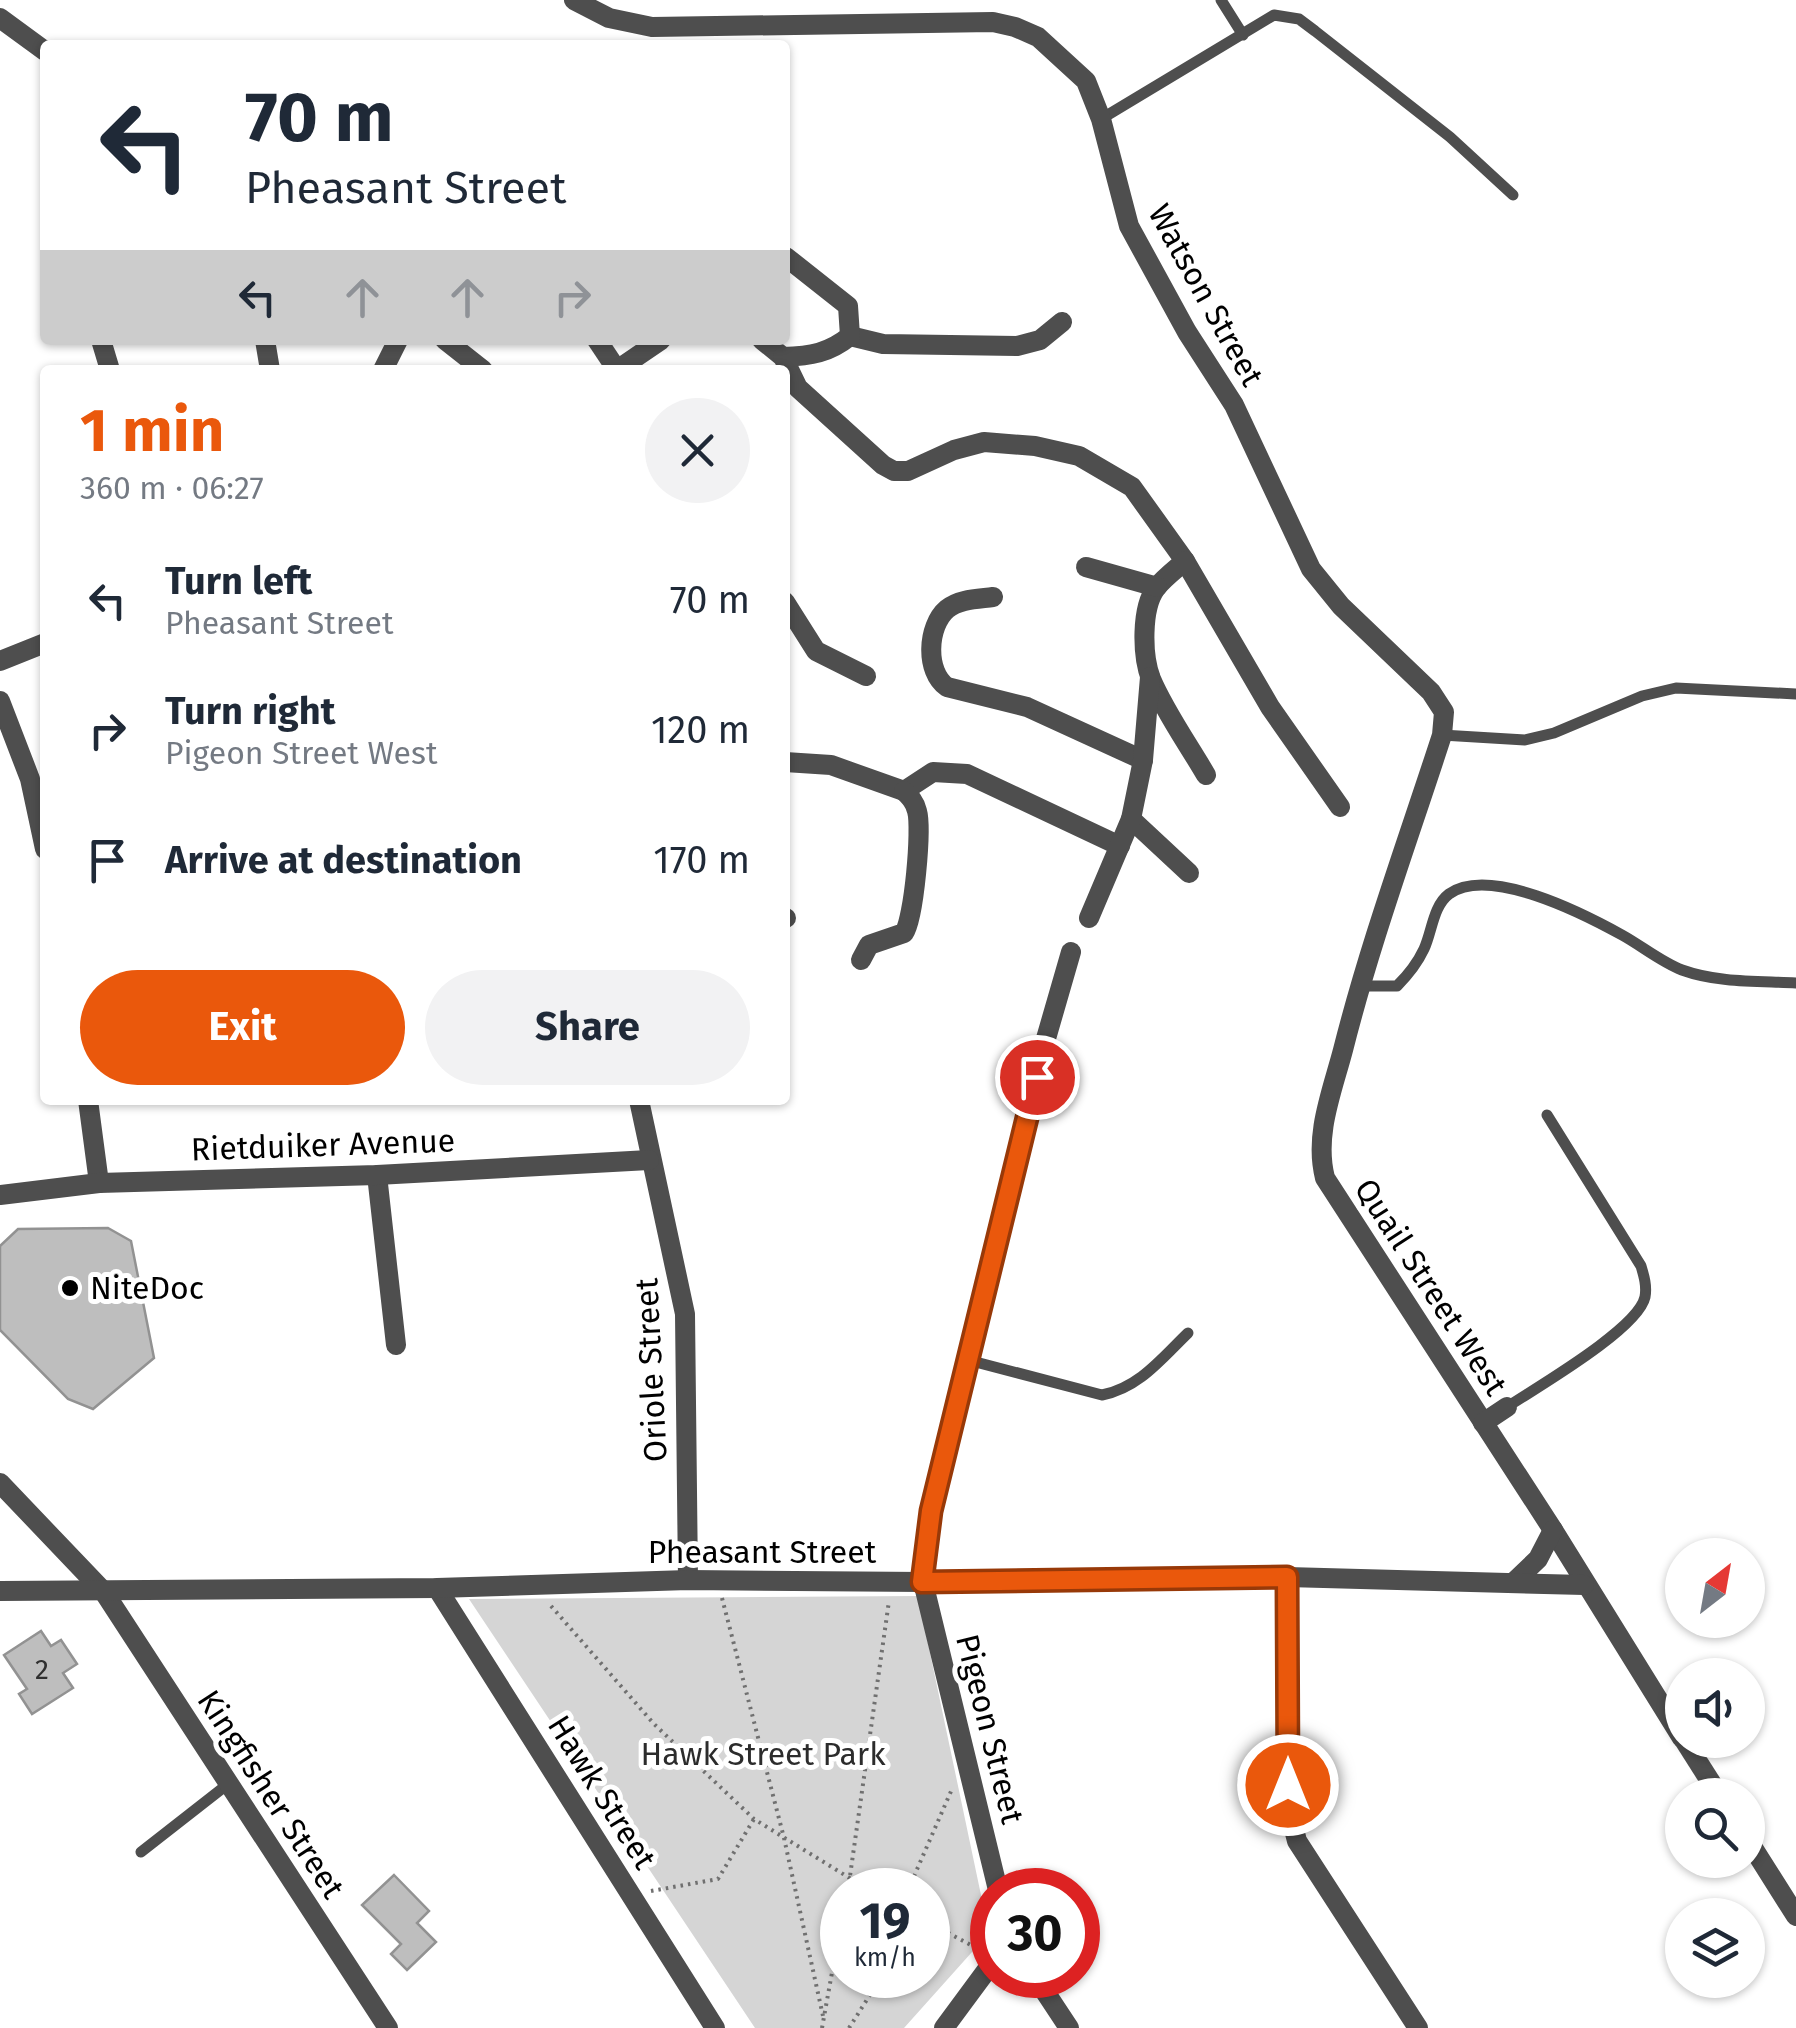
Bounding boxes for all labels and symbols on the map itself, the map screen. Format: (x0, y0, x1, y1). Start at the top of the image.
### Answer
street label: Watson Street (1140, 197, 1272, 393)
pin (995, 1035, 1080, 1120)
street label: Rietduiker Avenue (190, 1121, 456, 1169)
street label: Quail Street West (1347, 1172, 1515, 1403)
place label: NiteDoc (90, 1269, 204, 1307)
marker: NiteDoc (59, 1277, 81, 1299)
street label: Oriole Street (627, 1277, 675, 1463)
street label: Pheasant Street (648, 1533, 877, 1571)
north arrow (1665, 1538, 1765, 1638)
street label: Pigeon Street (948, 1630, 1032, 1828)
house number: 2 (35, 1653, 49, 1686)
street label: Kingfisher Street (190, 1683, 353, 1906)
street label: Hawk Street (540, 1708, 664, 1876)
position arrow (1236, 1733, 1340, 1837)
park label: Hawk Street Park (640, 1735, 886, 1773)
speed limit sign: 30 (970, 1868, 1100, 1998)

